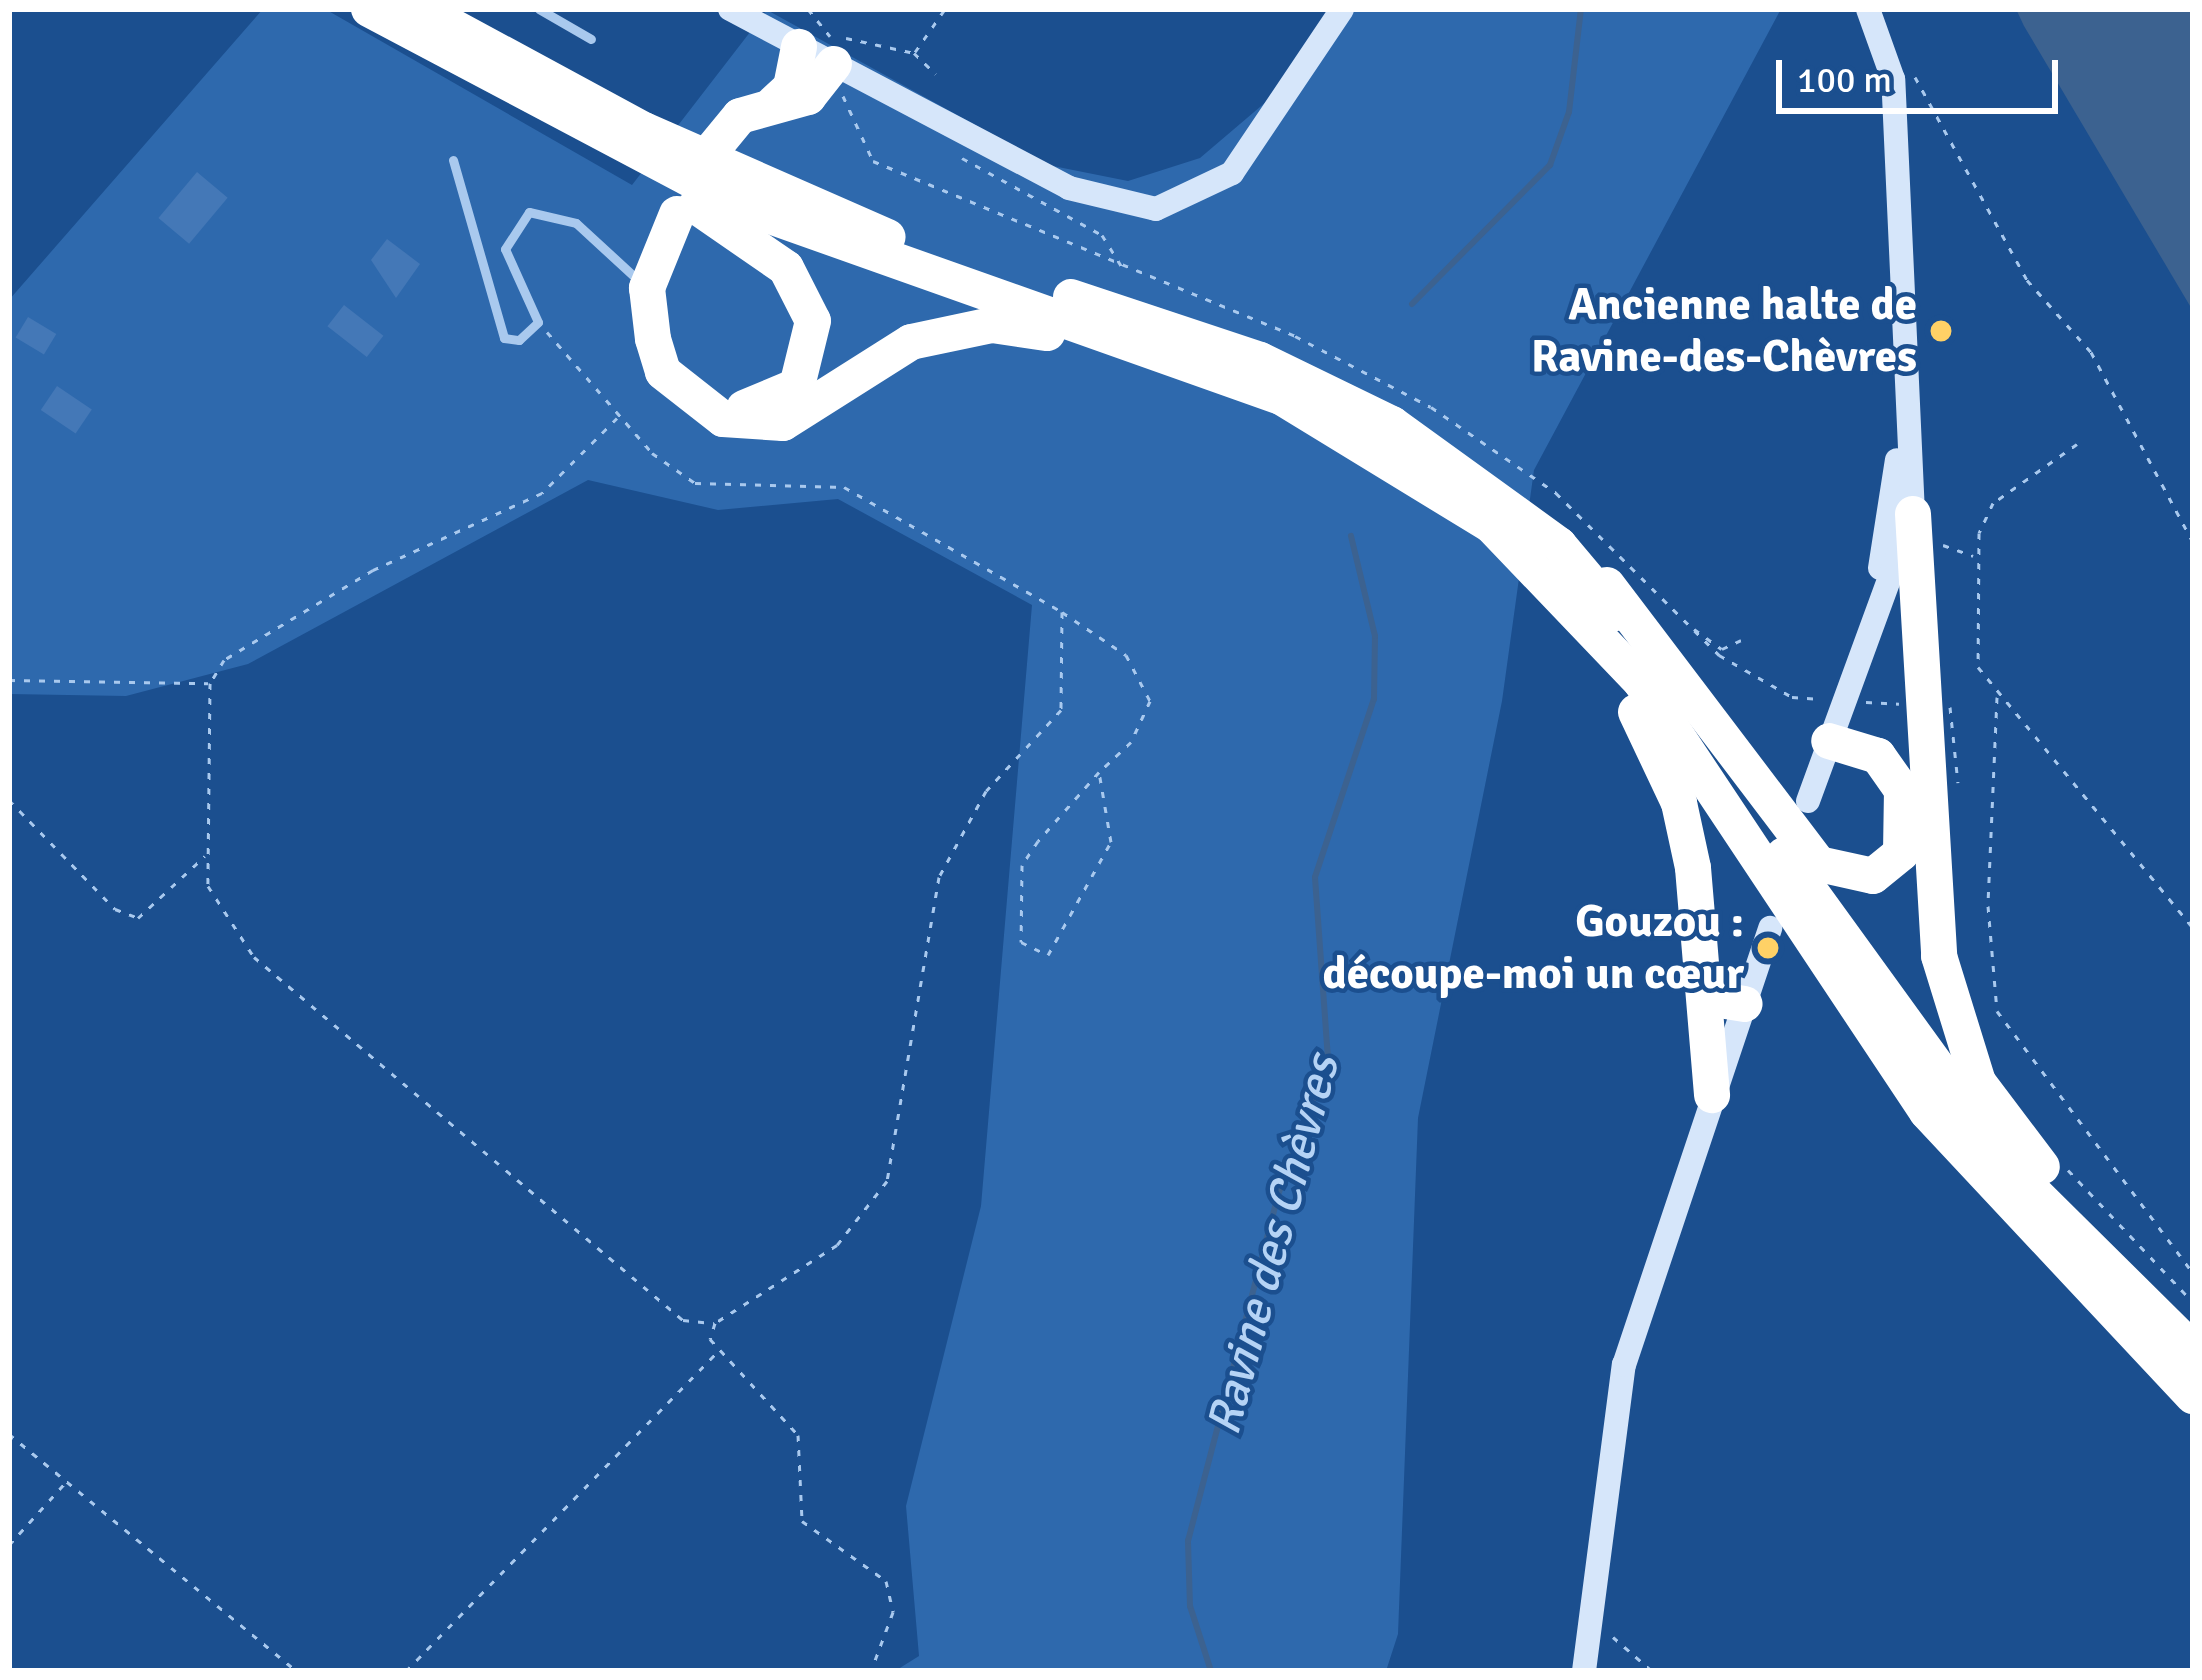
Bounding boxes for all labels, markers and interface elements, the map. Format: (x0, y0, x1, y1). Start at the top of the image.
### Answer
scale bar (1782, 36, 2064, 110)
text: 100 m (1797, 58, 1892, 103)
place label: Ancienne halte de Ravine-des-Chèvres (1531, 278, 1917, 384)
marker: Ancienne halte de Ravine-des-Chèvres (1928, 318, 1954, 344)
place label: Gouzou : découpe-moi un cœur (1323, 895, 1744, 1001)
marker: Gouzou : découpe-moi un cœur (1755, 935, 1781, 961)
water label: Ravine des Chèvres (1195, 1049, 1351, 1441)

